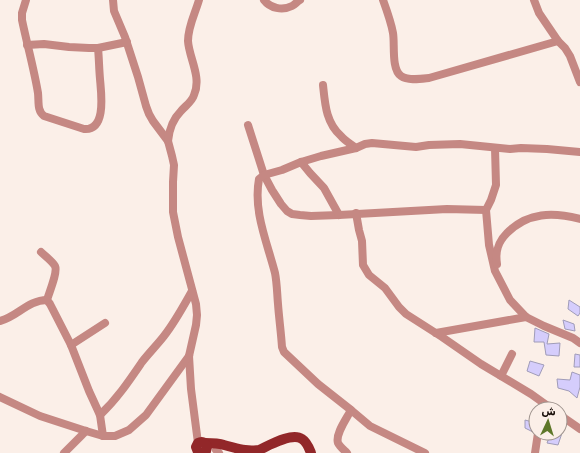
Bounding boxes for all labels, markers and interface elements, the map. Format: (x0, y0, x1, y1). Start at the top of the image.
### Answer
north arrow (528, 401, 568, 441)
text: ش (541, 405, 556, 418)

